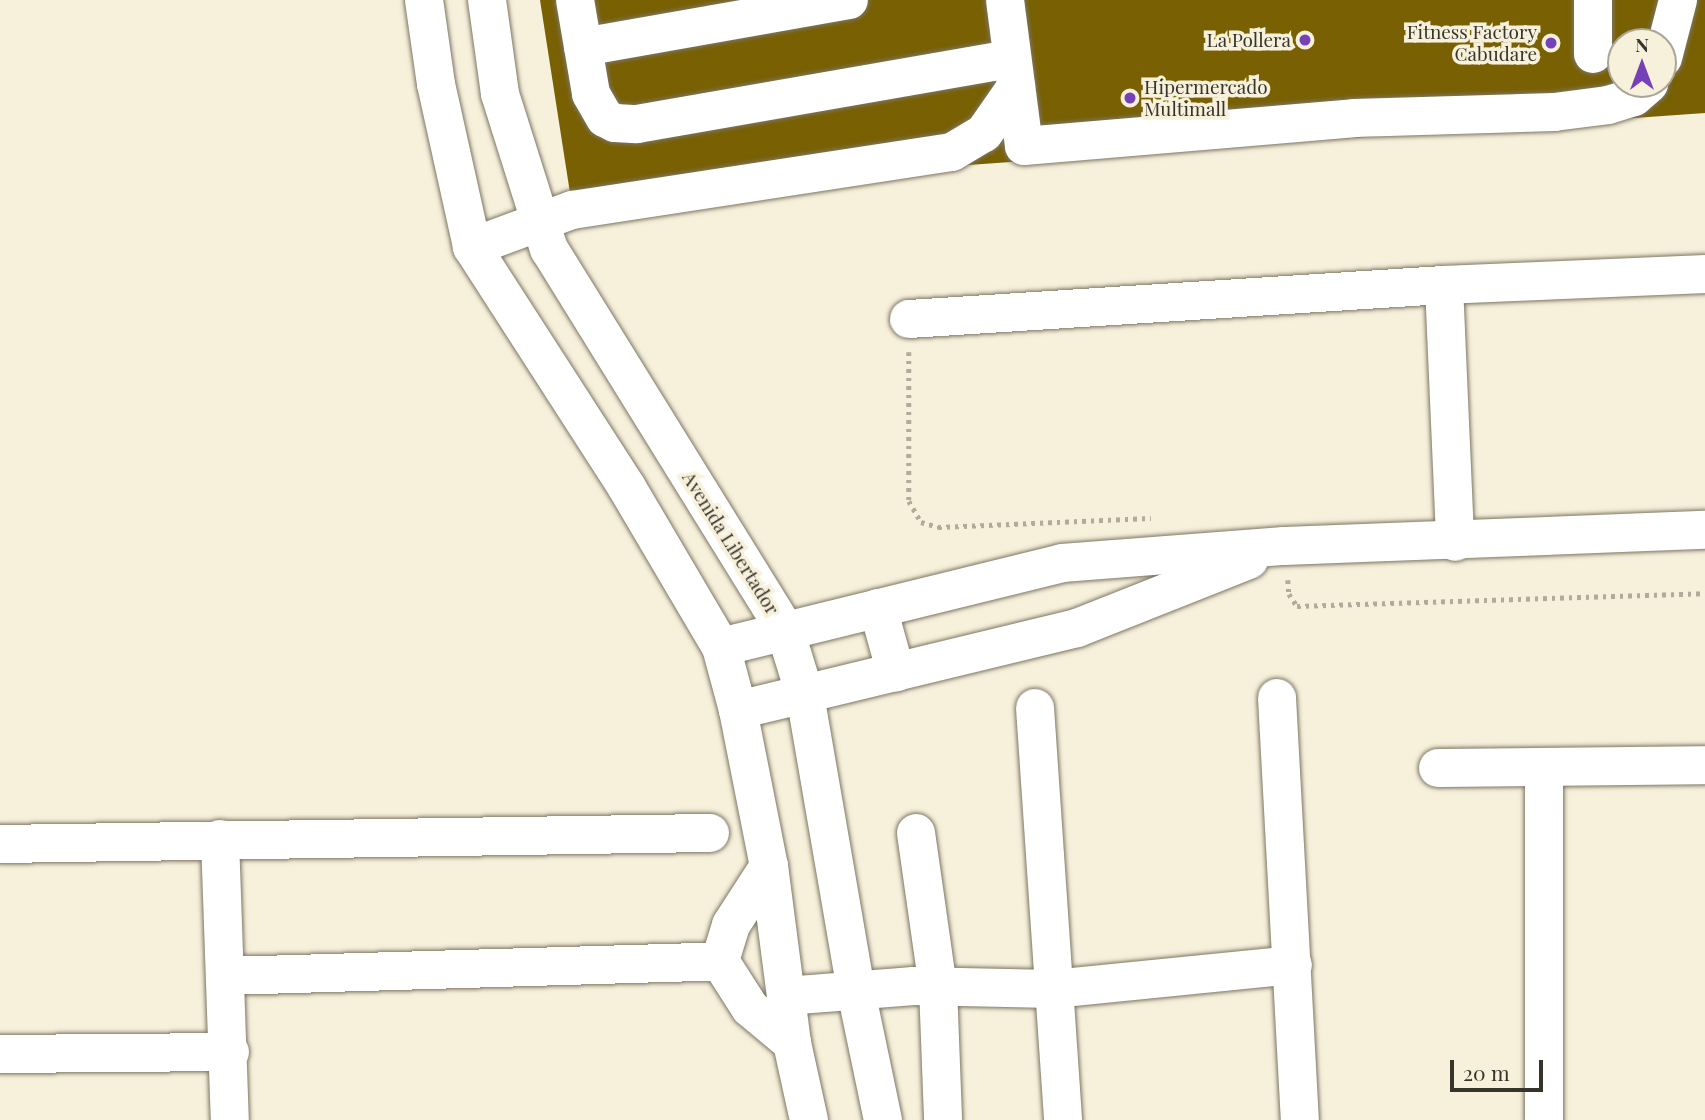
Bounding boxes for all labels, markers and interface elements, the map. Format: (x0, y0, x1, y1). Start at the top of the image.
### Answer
place label: Fitness Factory Cabudare (1407, 21, 1537, 65)
north arrow (1607, 28, 1677, 98)
place label: La Pollera (1206, 29, 1291, 51)
text: N (1635, 31, 1649, 57)
marker: La Pollera (1297, 32, 1313, 48)
marker: Fitness Factory Cabudare (1543, 35, 1559, 51)
place label: Hipermercado Multimall (1144, 76, 1268, 120)
marker: Hipermercado Multimall (1122, 90, 1138, 106)
street label: Avenida Libertador (678, 467, 784, 619)
scale bar (1453, 1046, 1546, 1090)
text: 20 m (1463, 1058, 1510, 1086)

